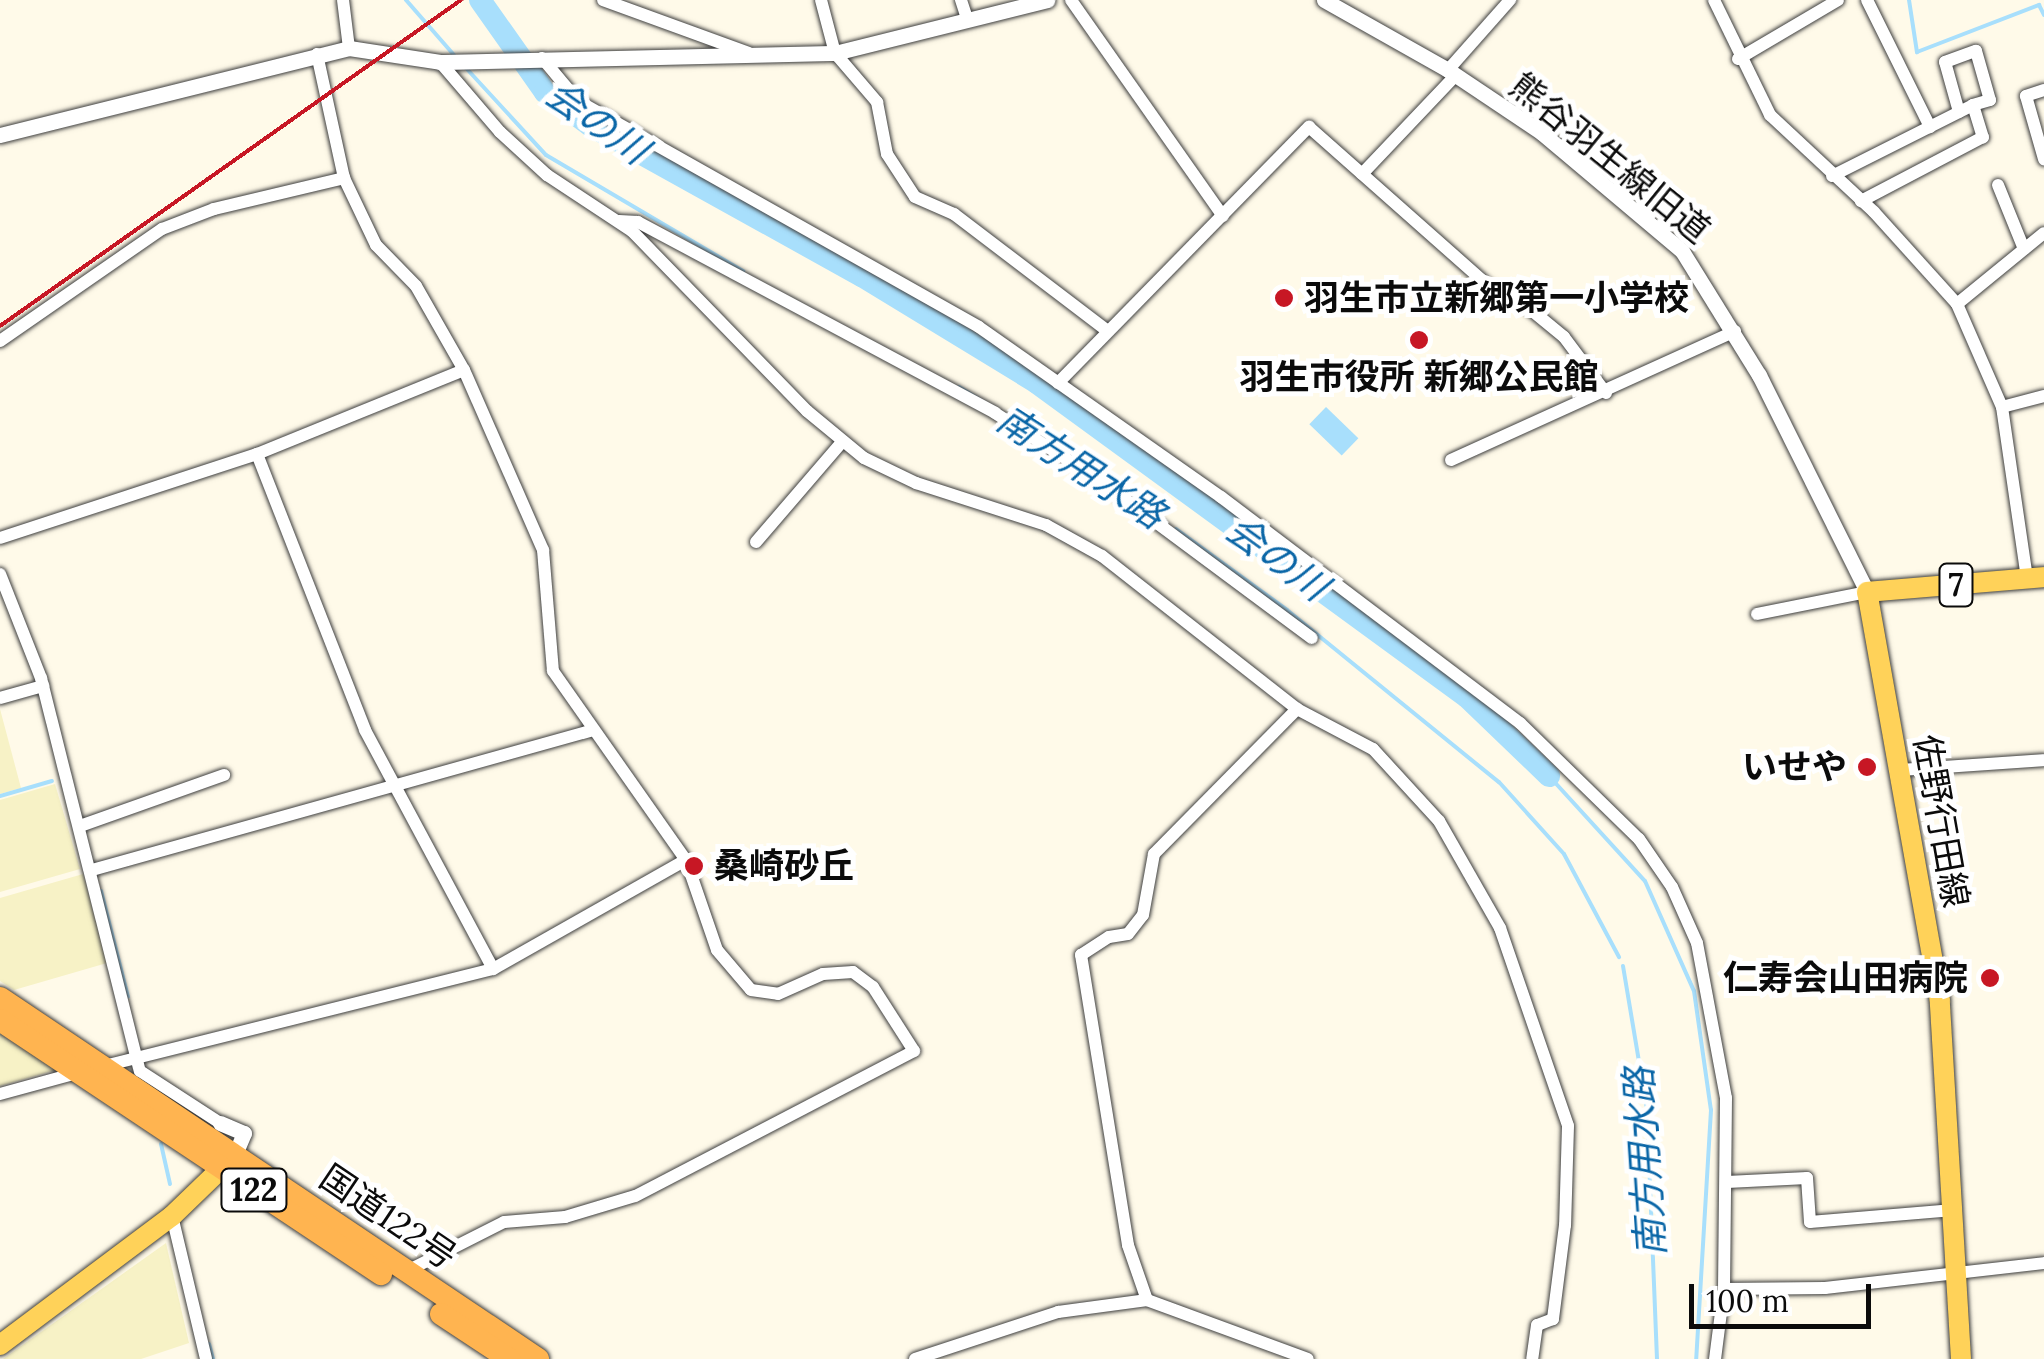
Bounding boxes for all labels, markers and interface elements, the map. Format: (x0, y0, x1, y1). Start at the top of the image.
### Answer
street label: 熊谷羽生線旧道 (1502, 65, 1718, 251)
water label: 会の川 (537, 71, 657, 173)
place label: 羽生市立新郷第一小学校 (1304, 277, 1689, 319)
marker: 羽生市立新郷第一小学校 (1273, 287, 1295, 309)
marker: 羽生市役所 新郷公民館 (1408, 329, 1430, 351)
place label: 羽生市役所 新郷公民館 (1239, 356, 1599, 398)
water label: 南方用水路 (989, 396, 1173, 538)
water label: 会の川 (1217, 506, 1337, 610)
road number: 7 (1936, 558, 1976, 612)
street label: 佐野行田線 (1905, 731, 1977, 911)
place label: いせや (1742, 746, 1847, 788)
marker: いせや (1856, 756, 1878, 778)
place label: 桑崎砂丘 (714, 845, 854, 887)
marker: 桑崎砂丘 (683, 855, 705, 877)
place label: 仁寿会山田病院 (1723, 957, 1968, 999)
marker: 仁寿会山田病院 (1977, 965, 2003, 991)
water label: 南方用水路 (1616, 1066, 1674, 1258)
street label: 国道122号 (312, 1156, 464, 1278)
road number: 122 (219, 1163, 289, 1217)
scale bar (1694, 1264, 1876, 1326)
text: 100 m (1706, 1282, 1789, 1320)

